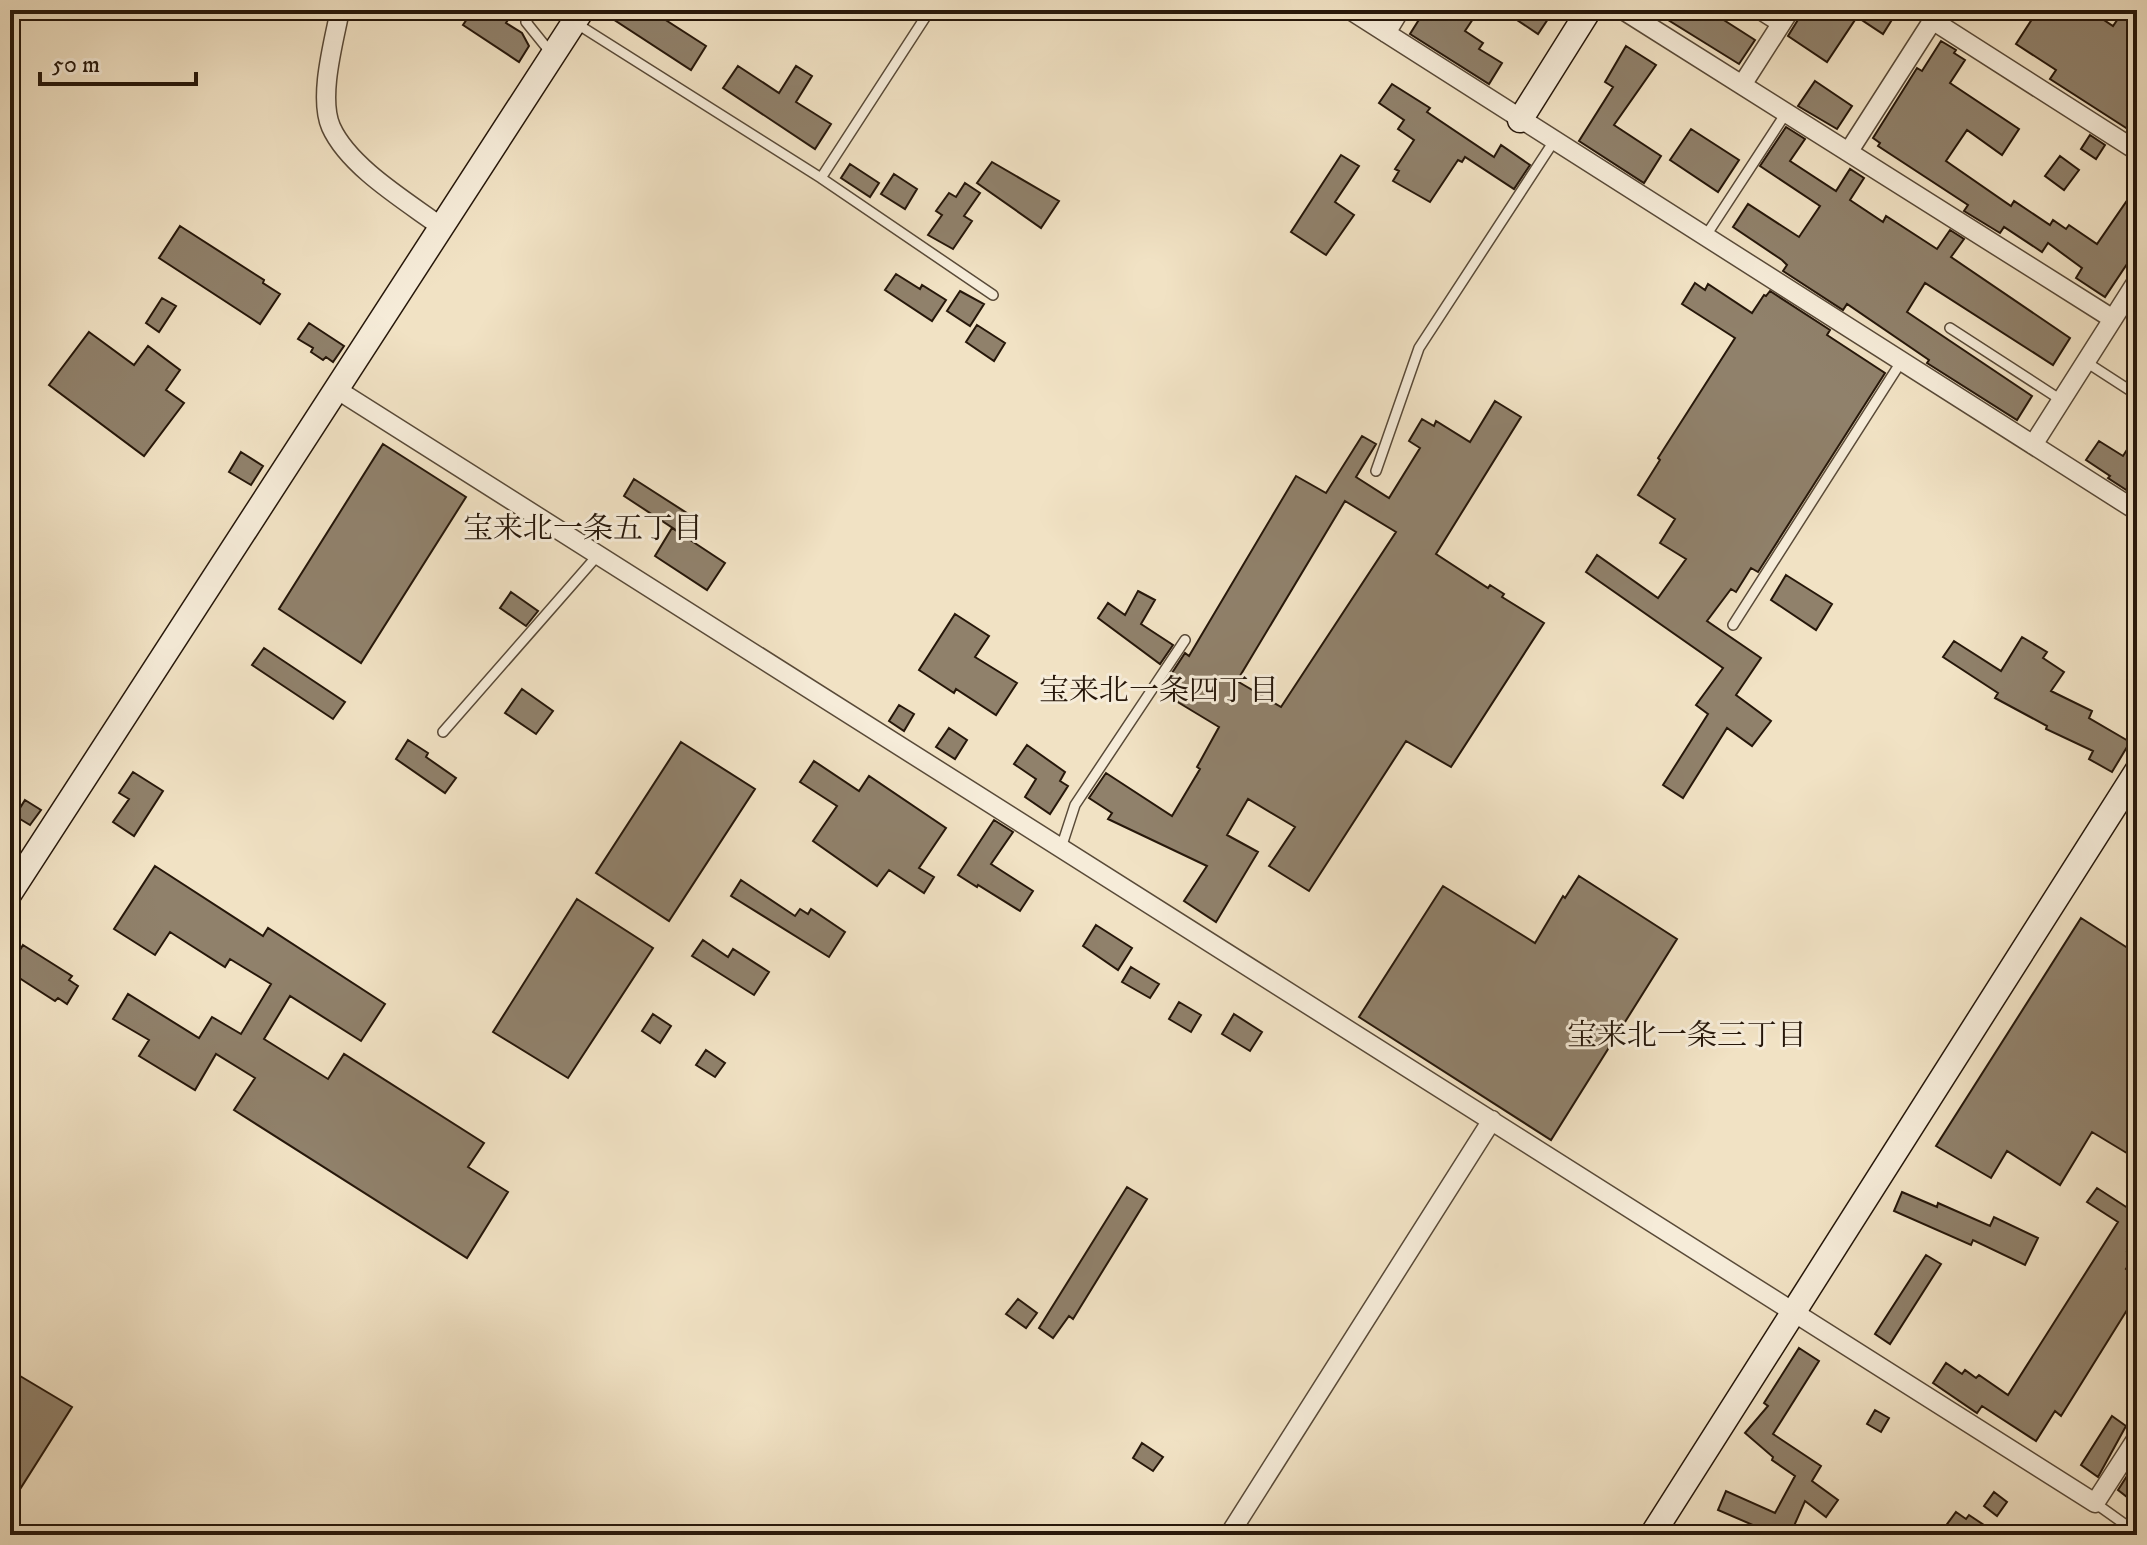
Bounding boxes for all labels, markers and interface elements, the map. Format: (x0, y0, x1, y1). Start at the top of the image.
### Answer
scale bar (40, 36, 196, 86)
text: 50 m (52, 50, 100, 80)
district label: 宝来北一条五丁目 (463, 511, 703, 548)
district label: 宝来北一条四丁目 (1039, 673, 1279, 710)
district label: 宝来北一条三丁目 (1567, 1018, 1807, 1055)

